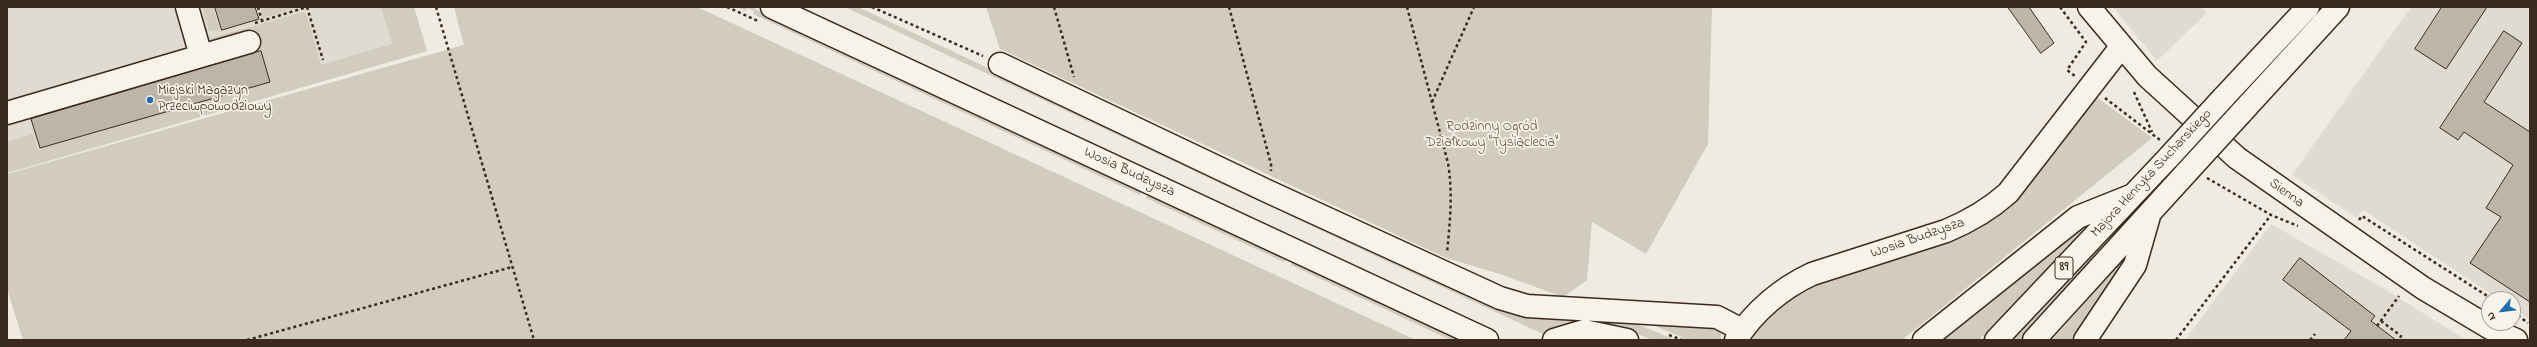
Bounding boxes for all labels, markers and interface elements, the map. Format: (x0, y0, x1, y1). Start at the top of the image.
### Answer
place label: Miejski Magazyn Przeciwpowodziowy (158, 84, 271, 116)
marker: Miejski Magazyn Przeciwpowodziowy (145, 95, 155, 105)
street label: Majora Henryka Sucharskiego (2088, 106, 2216, 242)
park label: Rodzinny Ogród Działkowy "Tysiąclecia" (1426, 120, 1558, 152)
street label: Wosia Budzysza (1081, 145, 1177, 201)
street label: Sienna (2265, 176, 2307, 212)
street label: Wosia Budzysza (1869, 215, 1967, 263)
road number: 89 (2055, 257, 2073, 279)
north arrow (2481, 291, 2521, 331)
text: N (2482, 309, 2500, 323)

